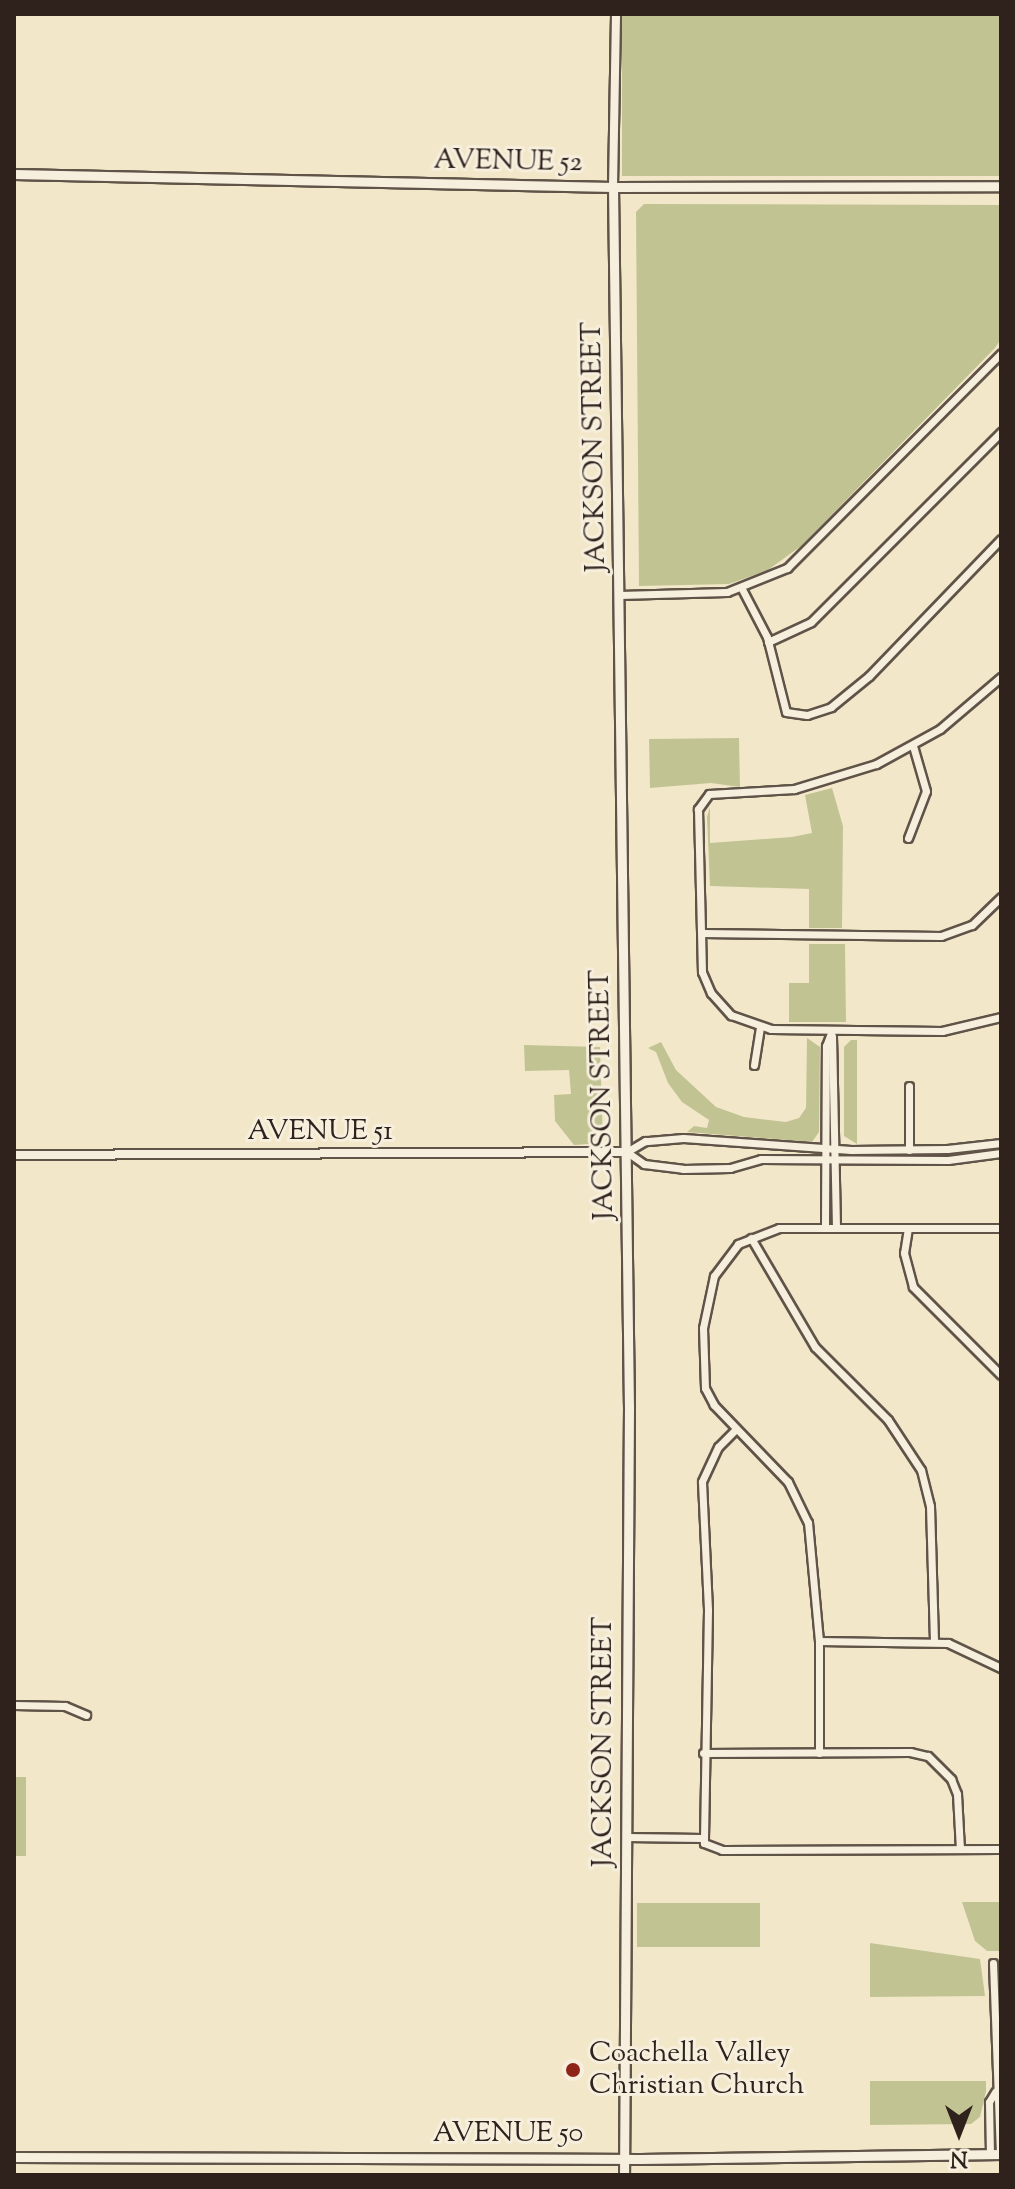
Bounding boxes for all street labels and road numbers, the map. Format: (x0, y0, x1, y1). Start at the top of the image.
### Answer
street label: AVENUE 52 (433, 144, 583, 180)
street label: JACKSON STREET (576, 322, 614, 572)
street label: JACKSON STREET (584, 970, 622, 1220)
street label: AVENUE 51 (247, 1115, 393, 1149)
street label: JACKSON STREET (587, 1617, 621, 1867)
street label: AVENUE 50 (433, 2117, 583, 2151)

